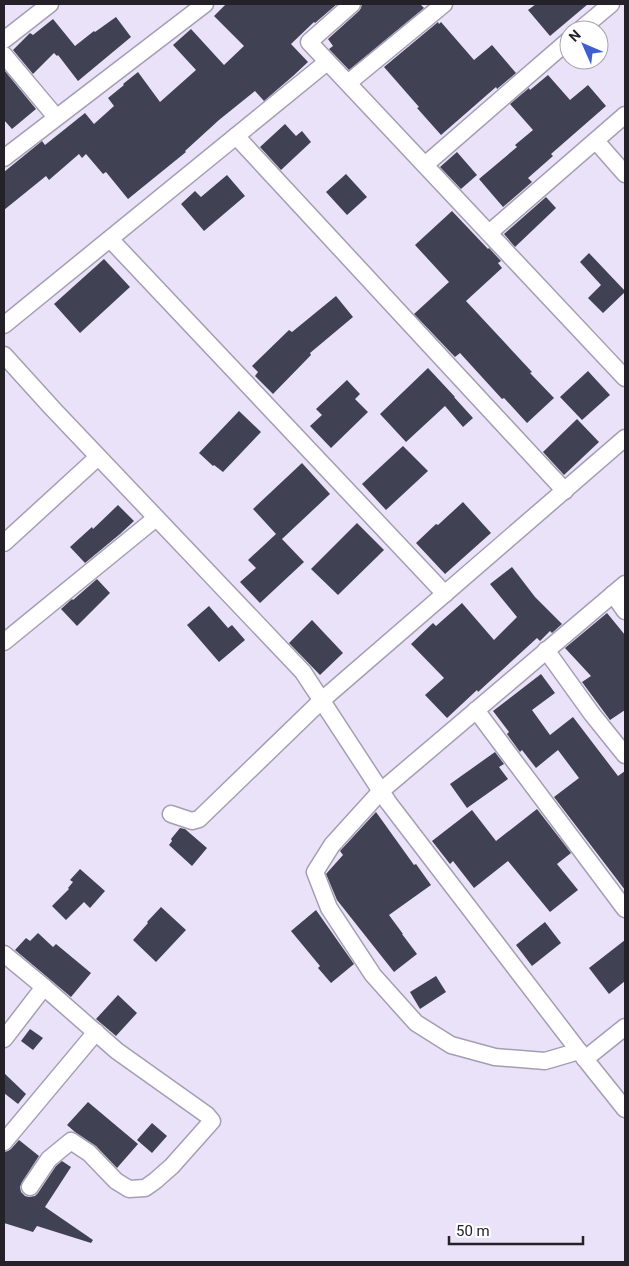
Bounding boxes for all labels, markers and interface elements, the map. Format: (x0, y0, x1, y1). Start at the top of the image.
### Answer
north arrow (559, 20, 609, 70)
text: N (566, 27, 584, 45)
scale bar (449, 1214, 583, 1246)
text: 50 m (456, 1222, 490, 1240)

